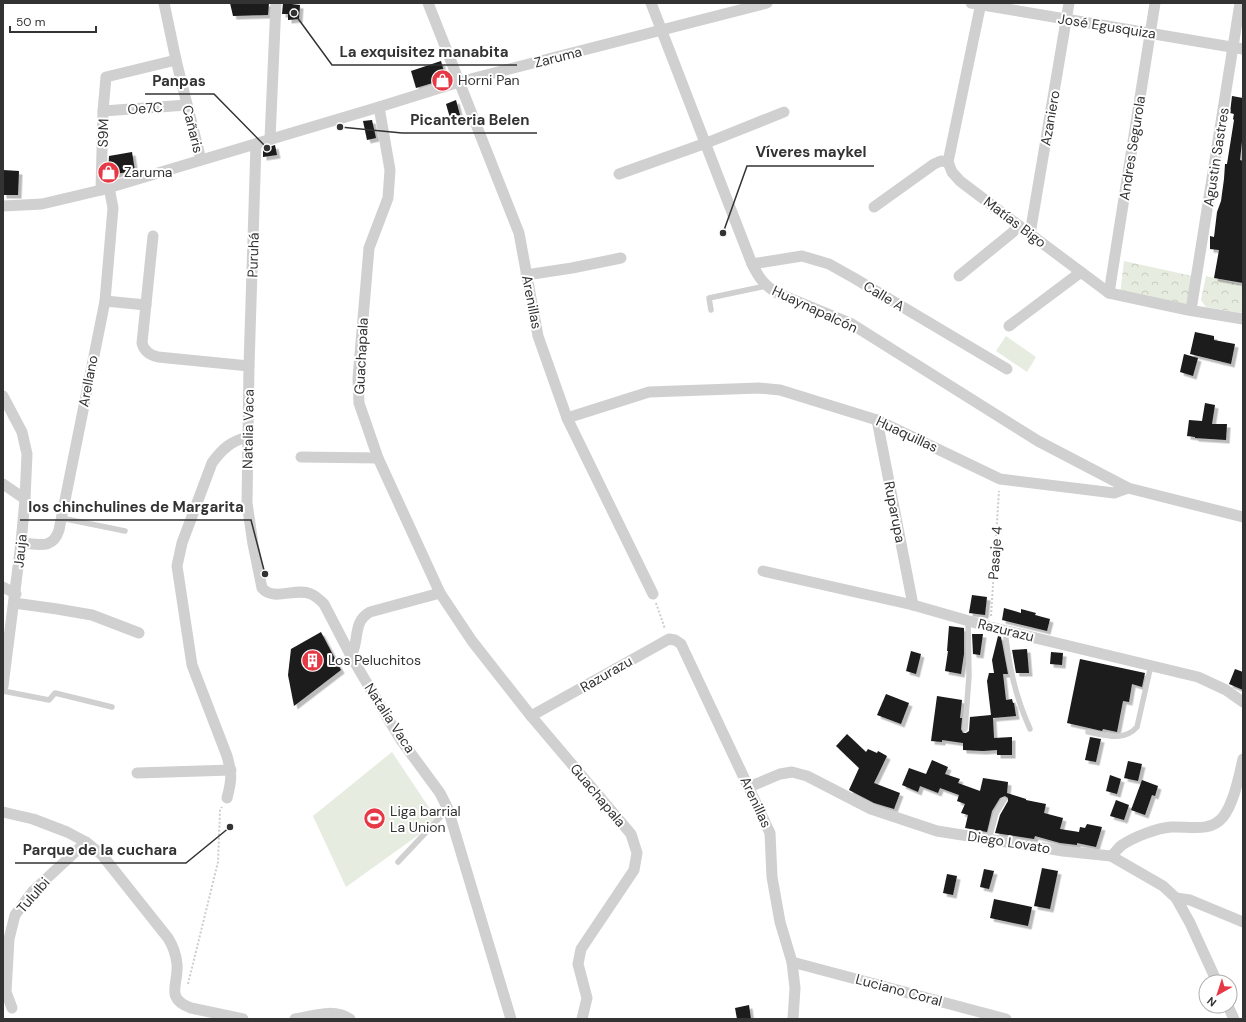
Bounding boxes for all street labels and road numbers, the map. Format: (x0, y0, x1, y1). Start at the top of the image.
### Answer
street label: José Egusquiza (1057, 9, 1157, 43)
street label: Zaruma (532, 42, 584, 72)
street label: Azaniero (1036, 89, 1064, 147)
street label: Andres Segurola (1115, 94, 1149, 202)
street label: Oe7C (127, 98, 163, 118)
street label: Cañaris (178, 103, 208, 155)
street label: Agustin Sastres (1199, 106, 1233, 208)
street label: S9M (94, 118, 112, 148)
street label: Matías Bigo (980, 193, 1050, 251)
street label: Puruhá (243, 232, 263, 278)
street label: Arenillas (518, 274, 546, 330)
street label: Calle A (860, 277, 908, 315)
street label: Huaynapalcón (769, 281, 861, 337)
street label: Guachapala (350, 317, 372, 395)
street label: Arellano (74, 354, 102, 408)
street label: Natalia Vaca (238, 389, 258, 469)
street label: Huaquillas (873, 412, 941, 456)
street label: Ruparupa (880, 480, 910, 544)
street label: Pasaje 4 (984, 525, 1006, 580)
street label: Jauja (9, 533, 31, 569)
street label: Razurazu (976, 614, 1036, 646)
street label: Razurazu (577, 652, 635, 696)
street label: Natalia Vaca (361, 680, 419, 756)
street label: Guachapala (566, 760, 630, 830)
street label: Arenillas (736, 774, 776, 830)
street label: Diego Lovato (966, 827, 1052, 857)
street label: Tululbi (13, 873, 53, 917)
street label: Luciano Coral (854, 970, 944, 1010)

